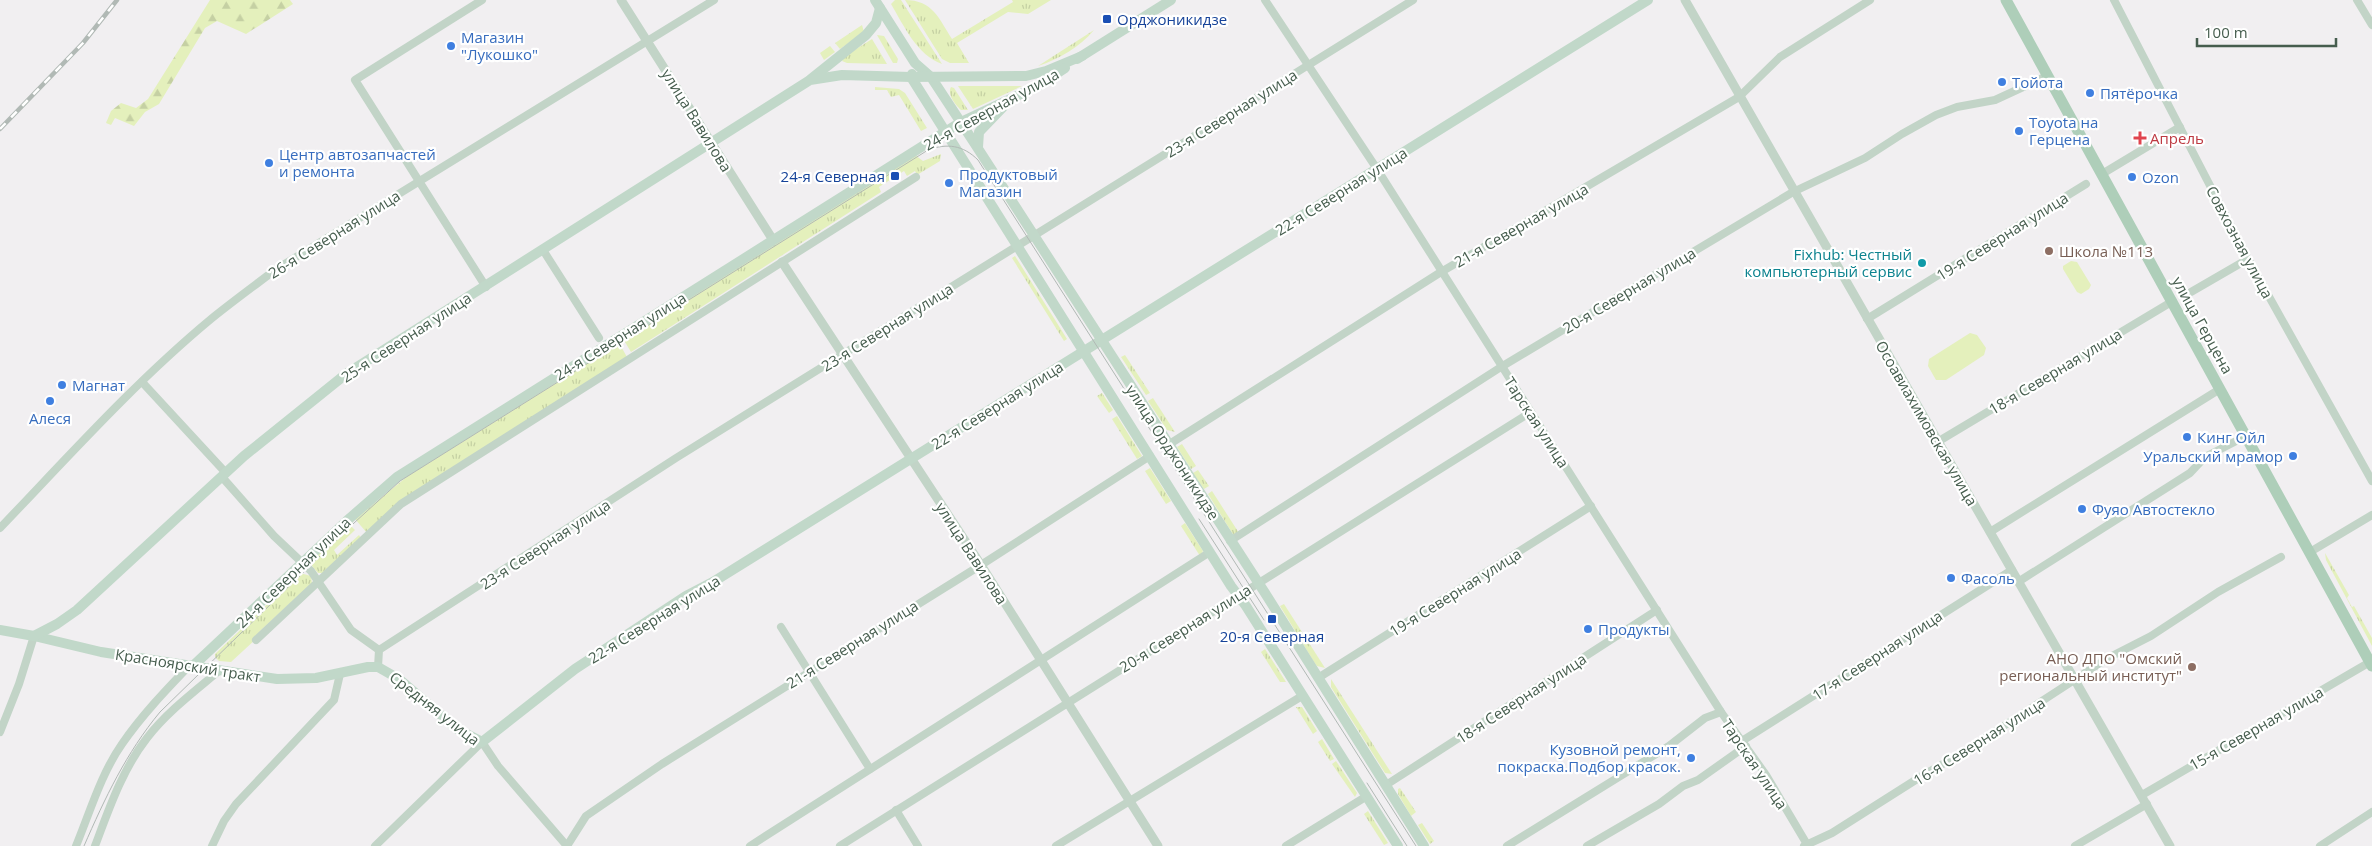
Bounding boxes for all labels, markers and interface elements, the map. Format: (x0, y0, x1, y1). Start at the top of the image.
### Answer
place label: Орджоникидзе (1117, 9, 1227, 29)
marker: Орджоникидзе (1101, 13, 1113, 25)
scale bar (2197, 15, 2336, 47)
text: 100 m (2204, 22, 2248, 42)
place label: Магазин "Лукошко" (461, 27, 538, 64)
marker: Магазин "Лукошко" (445, 40, 457, 52)
street label: 24-я Северная улица (920, 63, 1062, 155)
street label: 23-я Северная улица (1161, 64, 1301, 162)
street label: улица Вавилова (657, 65, 737, 175)
place label: Тойота (2012, 72, 2063, 92)
marker: Тойота (1996, 76, 2008, 88)
place label: Пятёрочка (2100, 83, 2178, 103)
marker: Пятёрочка (2084, 87, 2096, 99)
place label: Toyota на Герцена (2029, 112, 2098, 149)
marker: Toyota на Герцена (2013, 125, 2025, 137)
place label: Апрель (2150, 128, 2204, 148)
marker: Апрель (2134, 132, 2146, 144)
street label: 22-я Северная улица (1271, 142, 1411, 240)
place label: Центр автозапчастей и ремонта (279, 144, 436, 181)
marker: Центр автозапчастей и ремонта (263, 157, 275, 169)
place label: Продуктовый Магазин (959, 164, 1058, 201)
place label: 24-я Северная (781, 166, 885, 186)
place label: Ozon (2142, 167, 2179, 187)
marker: 24-я Северная (889, 170, 901, 182)
marker: Ozon (2126, 171, 2138, 183)
marker: Продуктовый Магазин (943, 177, 955, 189)
street label: 21-я Северная улица (1450, 178, 1592, 272)
street label: Совхозная улица (2202, 182, 2278, 302)
street label: 26-я Северная улица (264, 185, 404, 283)
street label: 19-я Северная улица (1932, 187, 2072, 285)
place label: Школа №113 (2059, 241, 2153, 261)
street label: 20-я Северная улица (1559, 242, 1699, 338)
place label: Fixhub: Честный компьютерный сервис (1744, 244, 1912, 281)
marker: Школа №113 (2043, 245, 2055, 257)
marker: Fixhub: Честный компьютерный сервис (1916, 257, 1928, 269)
street label: улица Герцена (2168, 273, 2238, 377)
street label: 23-я Северная улица (817, 278, 957, 376)
street label: 25-я Северная улица (337, 287, 475, 387)
street label: 24-я Северная улица (550, 287, 690, 385)
street label: 18-я Северная улица (1985, 323, 2125, 419)
street label: Осоавиахимовская улица (1871, 337, 1983, 509)
street label: 22-я Северная улица (927, 356, 1067, 454)
street label: Тарская улица (1500, 373, 1574, 471)
place label: Магнат (72, 375, 125, 395)
marker: Магнат (56, 379, 68, 391)
street label: улица Орджоникидзе (1122, 381, 1224, 523)
marker: Алеся (44, 395, 56, 407)
place label: Алеся (29, 408, 71, 428)
place label: Кинг Ойл (2197, 427, 2265, 447)
marker: Кинг Ойл (2181, 431, 2193, 443)
place label: Уральский мрамор (2143, 446, 2283, 466)
marker: Уральский мрамор (2287, 450, 2299, 462)
street label: 23-я Северная улица (476, 494, 614, 594)
street label: улица Вавилова (931, 498, 1013, 608)
place label: Фуяо Автостекло (2092, 499, 2215, 519)
marker: Фуяо Автостекло (2076, 503, 2088, 515)
street label: 24-я Северная улица (232, 512, 354, 632)
street label: 19-я Северная улица (1385, 543, 1525, 641)
place label: Фасоль (1961, 568, 2015, 588)
street label: 22-я Северная улица (584, 570, 724, 668)
marker: Фасоль (1945, 572, 1957, 584)
street label: 20-я Северная улица (1115, 579, 1255, 677)
street label: 21-я Северная улица (782, 595, 922, 693)
street label: 17-я Северная улица (1808, 605, 1946, 705)
marker: 20-я Северная (1266, 613, 1278, 625)
place label: Продукты (1598, 619, 1670, 639)
marker: Продукты (1582, 623, 1594, 635)
place label: 20-я Северная (1220, 626, 1324, 646)
street label: Красноярский тракт (114, 644, 262, 686)
street label: 18-я Северная улица (1452, 648, 1590, 748)
place label: АНО ДПО "Омский региональный институт" (1999, 648, 2182, 685)
marker: АНО ДПО "Омский региональный институт" (2186, 661, 2198, 673)
street label: Средняя улица (386, 667, 484, 749)
street label: 15-я Северная улица (2185, 681, 2327, 775)
street label: 16-я Северная улица (1909, 692, 2049, 790)
street label: Тарская улица (1717, 715, 1793, 813)
place label: Кузовной ремонт, покраска.Подбор красок. (1497, 739, 1681, 776)
marker: Кузовной ремонт, покраска.Подбор красок. (1685, 752, 1697, 764)

